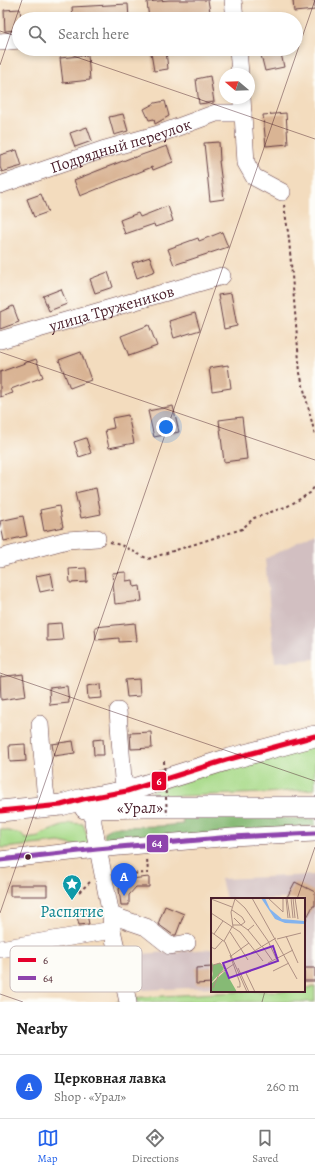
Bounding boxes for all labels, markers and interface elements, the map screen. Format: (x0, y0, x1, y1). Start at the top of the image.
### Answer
search box (12, 12, 303, 56)
icon: search (26, 23, 48, 45)
text: Search here (58, 24, 129, 44)
north arrow (219, 68, 255, 104)
street label: Подрядный переулок (47, 113, 195, 179)
street label: улица Тружеников (46, 280, 177, 338)
your location (156, 417, 176, 437)
line badge: 6 (151, 771, 167, 791)
text: 6 (156, 774, 162, 789)
street label: «Урал» (117, 797, 163, 820)
line badge: 64 (146, 834, 169, 853)
text: 64 (152, 836, 162, 851)
unlabelled marker (23, 852, 33, 862)
pin: A (111, 863, 137, 896)
place icon: Распятие (61, 873, 83, 901)
inset map (211, 898, 305, 992)
place label: Распятие (40, 901, 104, 923)
legend (10, 946, 142, 992)
text: 6 (43, 953, 48, 968)
text: 64 (43, 971, 53, 986)
text: Nearby (16, 1017, 67, 1040)
text: Церковная лавка (54, 1068, 166, 1088)
text: A (25, 1078, 33, 1095)
text: 260 m (266, 1078, 299, 1095)
text: Shop · «Урал» (54, 1088, 126, 1105)
tab: Map (37, 1127, 59, 1166)
tab: Directions (132, 1127, 179, 1166)
tab: Saved (252, 1127, 278, 1166)

